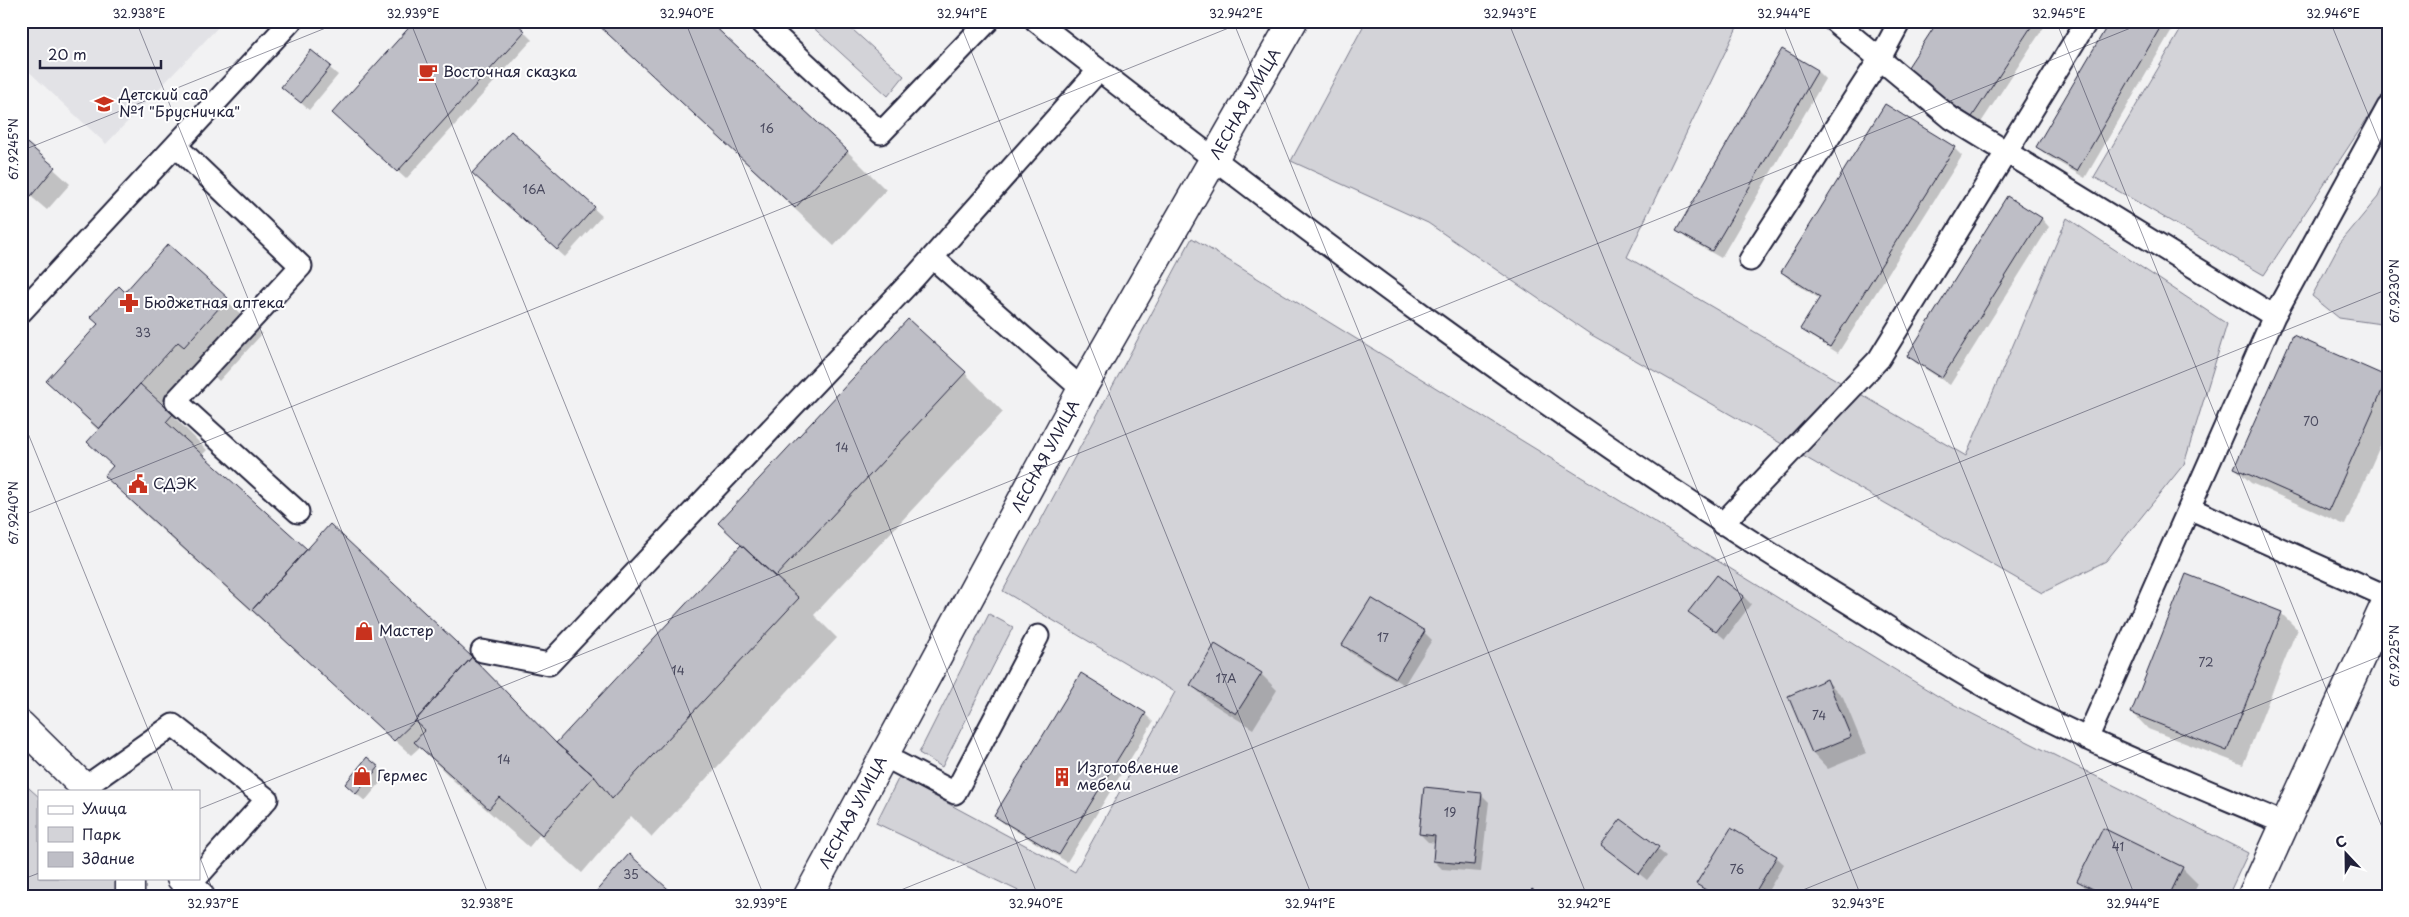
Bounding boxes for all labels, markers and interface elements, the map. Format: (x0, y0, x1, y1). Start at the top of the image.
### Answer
text: 32.938°E (112, 4, 166, 22)
text: 32.939°E (386, 4, 440, 22)
text: 32.940°E (660, 4, 714, 22)
text: 32.941°E (937, 4, 987, 22)
text: 32.942°E (1209, 4, 1263, 22)
text: 32.943°E (1483, 4, 1537, 22)
text: 32.944°E (1757, 4, 1811, 22)
text: 32.945°E (2032, 4, 2086, 22)
text: 32.946°E (2306, 4, 2360, 22)
scale bar (40, 38, 161, 70)
text: 20 m (48, 42, 87, 65)
street label: ЛЕСНАЯ УЛИЦА (1203, 43, 1285, 163)
place label: Восточная сказка (443, 59, 578, 82)
cafe icon: Восточная сказка (417, 61, 439, 83)
place label: Детский сад №1 "Брусничка" (118, 82, 240, 122)
school or university icon: Детский сад №1 "Брусничка" (93, 93, 115, 115)
text: 67.9245°N (4, 118, 22, 180)
house number: 16 (760, 119, 774, 137)
house number: 16А (523, 180, 546, 198)
text: 67.9230°N (2385, 259, 2403, 323)
place label: Бюджетная аптека (144, 290, 285, 313)
pharmacy icon: Бюджетная аптека (118, 292, 140, 314)
house number: 33 (135, 323, 151, 341)
street label: ЛЕСНАЯ УЛИЦА (1005, 395, 1084, 516)
house number: 70 (2303, 412, 2319, 430)
house number: 14 (835, 438, 849, 456)
place label: СДЭК (153, 471, 197, 494)
public building icon: СДЭК (127, 473, 149, 495)
text: 67.9240°N (4, 481, 22, 545)
place label: Мастер (379, 618, 434, 641)
shop icon: Мастер (353, 620, 375, 642)
text: 67.9225°N (2385, 625, 2403, 687)
house number: 17 (1377, 628, 1389, 646)
house number: 72 (2198, 653, 2214, 671)
house number: 14 (671, 661, 685, 679)
house number: 17А (1216, 669, 1236, 687)
house number: 74 (1812, 706, 1826, 724)
house number: 14 (497, 750, 511, 768)
street label: ЛЕСНАЯ УЛИЦА (812, 751, 892, 872)
place label: Изготовление мебели (1077, 755, 1179, 795)
place label: Гермес (377, 763, 428, 786)
shop icon: Гермес (351, 765, 373, 787)
building icon: Изготовление мебели (1051, 766, 1073, 788)
legend (38, 790, 200, 880)
text: Улица (82, 796, 127, 819)
house number: 19 (1444, 803, 1456, 821)
text: Парк (82, 822, 121, 845)
north arrow (2322, 830, 2372, 880)
text: С (2332, 830, 2350, 853)
house number: 41 (2112, 837, 2124, 855)
text: Здание (82, 846, 135, 869)
house number: 76 (1730, 860, 1744, 878)
house number: 35 (623, 865, 639, 883)
text: 32.937°E (187, 894, 239, 912)
text: 32.938°E (460, 894, 514, 912)
text: 32.939°E (734, 894, 788, 912)
text: 32.940°E (1009, 894, 1063, 912)
text: 32.941°E (1285, 894, 1335, 912)
text: 32.942°E (1557, 894, 1611, 912)
text: 32.943°E (1831, 894, 1885, 912)
text: 32.944°E (2106, 894, 2160, 912)

